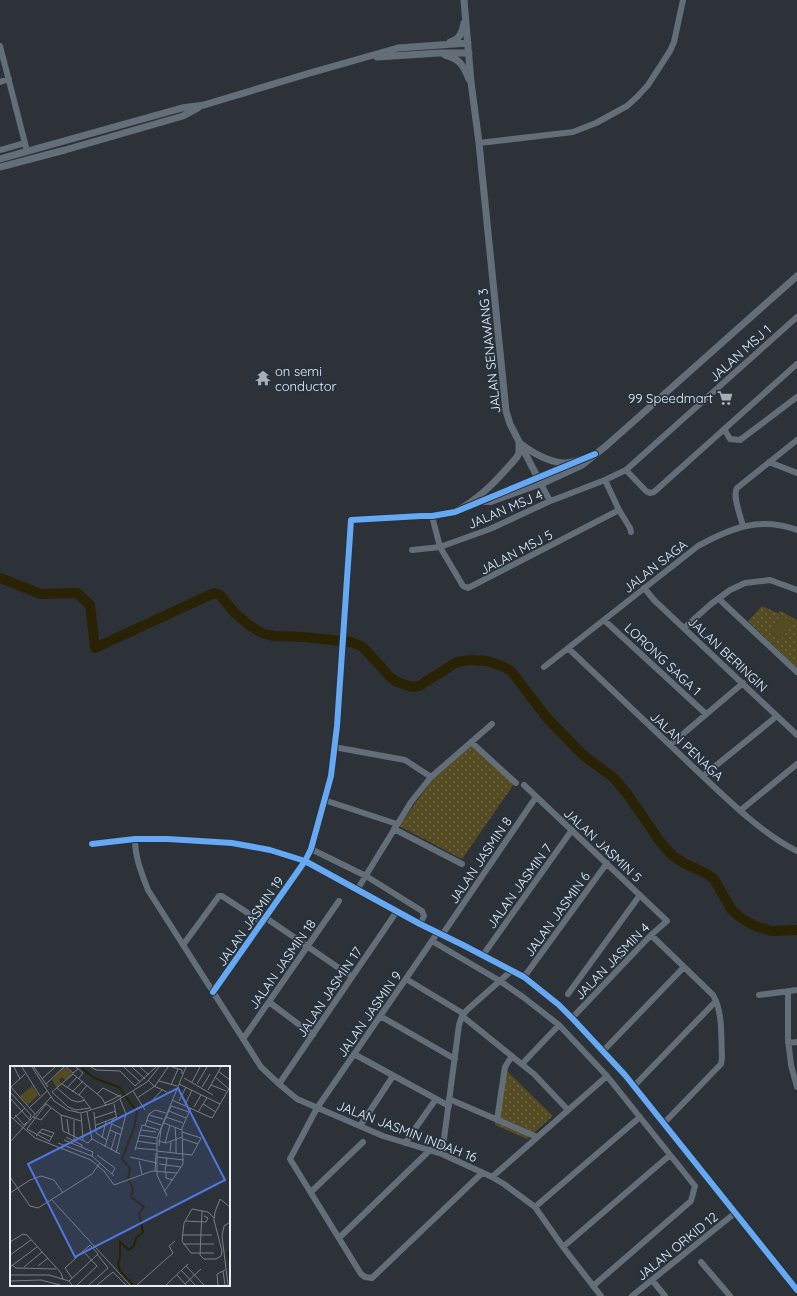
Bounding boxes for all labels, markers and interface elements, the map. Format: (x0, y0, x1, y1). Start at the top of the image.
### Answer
street label: JALAN SENAWANG 3 (474, 287, 504, 414)
street label: JALAN MSJ 1 (706, 321, 774, 385)
place label: on semi conductor (275, 363, 337, 394)
temple icon: on semi conductor (254, 369, 272, 387)
supermarket icon: 99 Speedmart (716, 389, 734, 407)
place label: 99 Speedmart (628, 390, 713, 406)
street label: JALAN MSJ 4 (465, 486, 545, 532)
street label: JALAN MSJ 5 (477, 526, 555, 578)
street label: JALAN SAGA (620, 536, 691, 596)
street label: JALAN BERINGIN (685, 613, 771, 695)
street label: LORONG SAGA 1 (621, 619, 705, 699)
street label: JALAN PENAGA (647, 708, 727, 784)
street label: JALAN JASMIN 5 (561, 805, 645, 885)
street label: JALAN JASMIN 8 (445, 814, 515, 906)
street label: JALAN JASMIN 7 (483, 840, 555, 931)
street label: JALAN JASMIN 6 (521, 868, 593, 960)
street label: JALAN JASMIN 19 (213, 873, 287, 969)
street label: JALAN JASMIN 18 (245, 916, 319, 1012)
street label: JALAN JASMIN 4 (571, 919, 653, 1003)
street label: JALAN JASMIN 17 (293, 944, 365, 1040)
street label: JALAN JASMIN 9 (333, 968, 405, 1060)
inset map (10, 1066, 230, 1286)
street label: JALAN JASMIN INDAH 16 (335, 1097, 479, 1165)
street label: JALAN ORKID 12 (633, 1208, 721, 1284)

